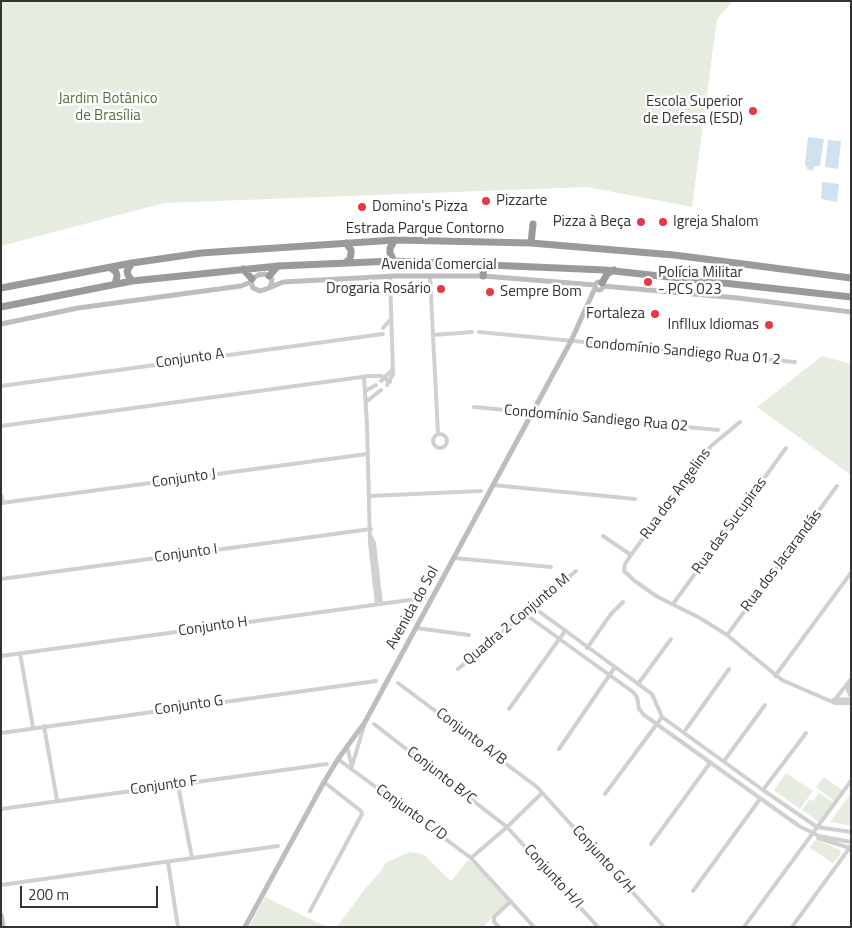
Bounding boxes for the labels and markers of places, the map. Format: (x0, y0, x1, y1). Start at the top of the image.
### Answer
place label: Escola Superior de Defesa (ESD) (643, 93, 743, 128)
marker: Escola Superior de Defesa (ESD) (747, 105, 759, 117)
place label: Pizzarte (496, 192, 547, 210)
marker: Pizzarte (480, 195, 492, 207)
place label: Domino's Pizza (372, 198, 468, 216)
marker: Domino's Pizza (356, 201, 368, 213)
place label: Pizza à Beça (553, 213, 631, 231)
place label: Igreja Shalom (673, 213, 759, 231)
marker: Pizza à Beça (635, 216, 647, 228)
marker: Igreja Shalom (657, 216, 669, 228)
place label: Polícia Militar - PCS 023 (658, 264, 743, 299)
marker: Polícia Militar - PCS 023 (642, 276, 654, 288)
place label: Drogaria Rosário (326, 280, 431, 298)
marker: Drogaria Rosário (435, 283, 447, 295)
place label: Sempre Bom (500, 283, 582, 301)
marker: Sempre Bom (484, 286, 496, 298)
place label: Fortaleza (586, 305, 645, 323)
marker: Fortaleza (649, 308, 661, 320)
place label: Infllux Idiomas (668, 316, 759, 334)
marker: Infllux Idiomas (763, 319, 775, 331)

